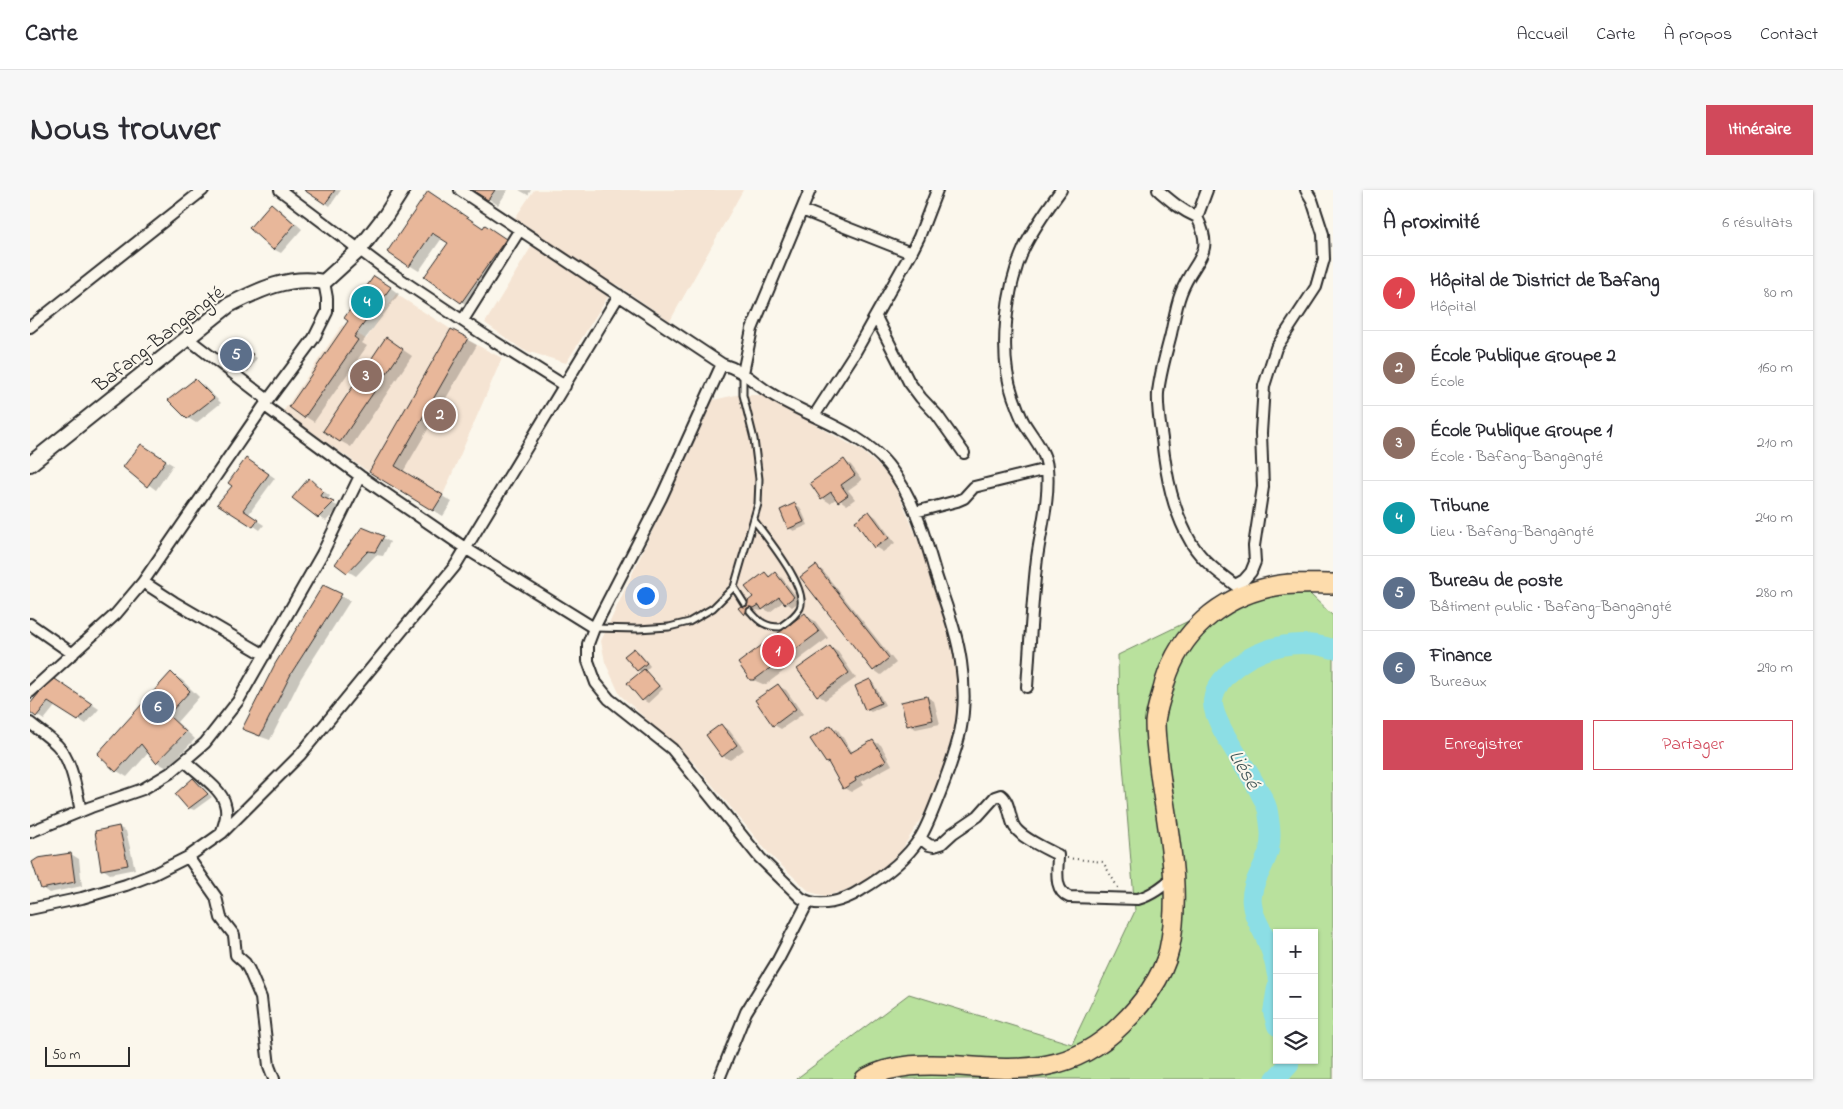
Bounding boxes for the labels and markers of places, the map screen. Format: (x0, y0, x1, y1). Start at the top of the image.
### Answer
pin: 4 (351, 283, 383, 321)
pin: 5 (220, 336, 252, 374)
pin: 3 (350, 357, 382, 395)
pin: 2 (424, 396, 456, 434)
pin: 1 (762, 632, 794, 670)
pin: 6 (142, 688, 174, 726)

